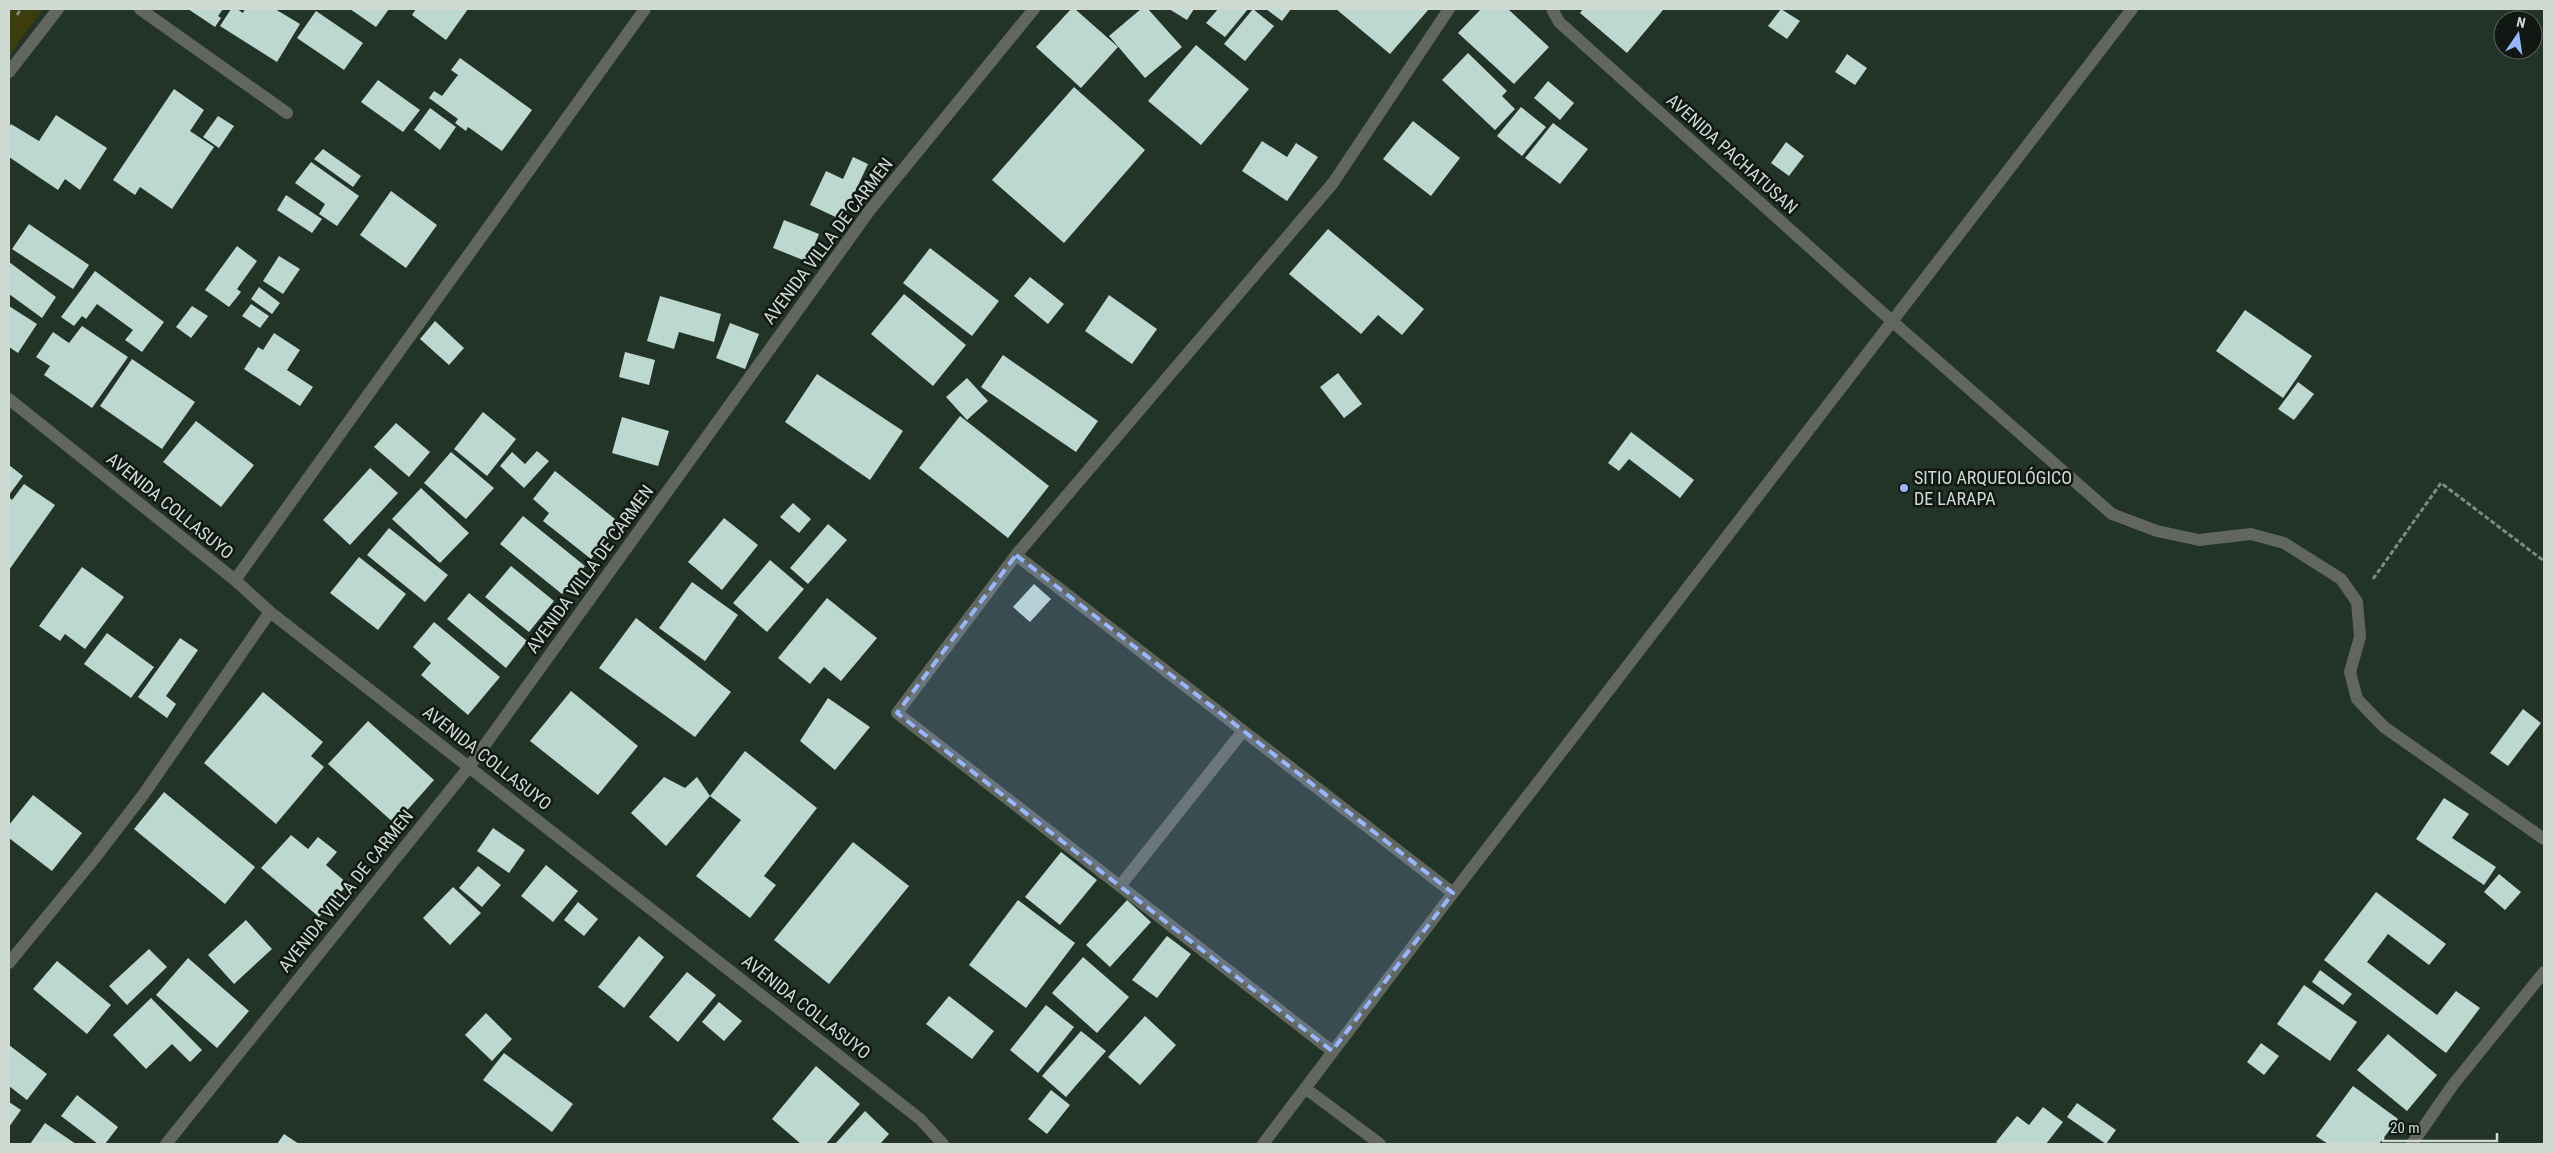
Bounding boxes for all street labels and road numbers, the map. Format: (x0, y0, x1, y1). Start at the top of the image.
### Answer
street label: AVENIDA PACHATUSAN (1662, 89, 1802, 218)
street label: AVENIDA VILLA DE CARMEN (758, 154, 897, 328)
street label: AVENIDA COLLASUYO (103, 448, 238, 563)
street label: AVENIDA VILLA DE CARMEN (522, 481, 658, 657)
street label: AVENIDA COLLASUYO (419, 701, 556, 814)
street label: AVENIDA VILLA DE CARMEN (274, 805, 417, 976)
street label: AVENIDA COLLASUYO (738, 950, 875, 1063)

